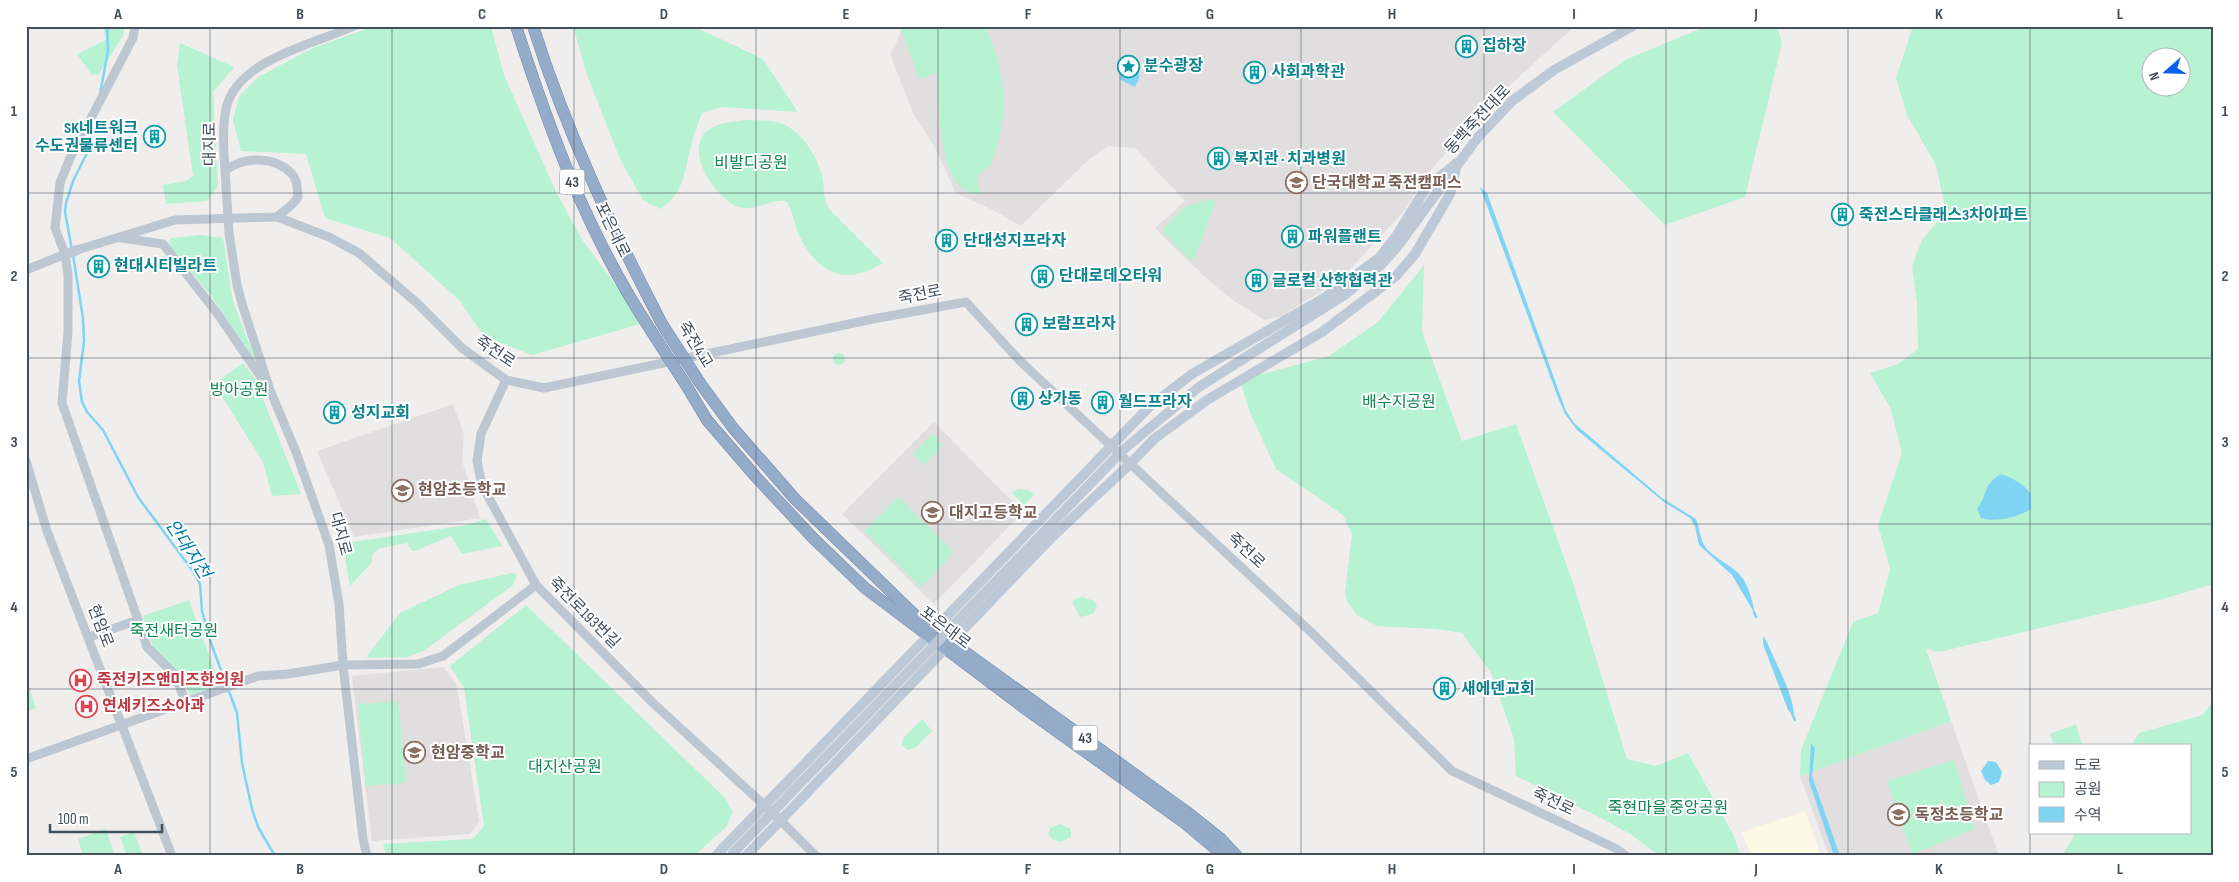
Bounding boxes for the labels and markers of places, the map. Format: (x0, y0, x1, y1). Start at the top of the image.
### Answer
building icon: 집하장 (1454, 34, 1478, 58)
place label: 집하장 (1482, 37, 1526, 56)
place icon: 분수광장 (1116, 54, 1140, 78)
place label: 분수광장 (1144, 57, 1203, 76)
building icon: 사회과학관 (1243, 60, 1267, 84)
place label: 사회과학관 (1271, 62, 1345, 82)
place label: SK네트워크 수도권물류센터 (35, 119, 138, 156)
building icon: SK네트워크 수도권물류센터 (142, 125, 166, 149)
building icon: 복지관 · 치과병원 (1206, 147, 1230, 171)
place label: 복지관 · 치과병원 (1234, 150, 1346, 169)
school or university icon: 단국대학교 죽전캠퍼스 (1284, 171, 1308, 195)
place label: 단국대학교 죽전캠퍼스 (1312, 173, 1462, 193)
building icon: 죽전스타클래스3차아파트 (1831, 203, 1855, 227)
place label: 죽전스타클래스3차아파트 (1859, 206, 2028, 225)
building icon: 파워플랜트 (1280, 225, 1304, 249)
place label: 파워플랜트 (1308, 228, 1382, 247)
building icon: 단대성지프라자 (935, 229, 959, 253)
place label: 단대성지프라자 (963, 232, 1066, 251)
building icon: 현대시티빌라트 (86, 254, 110, 278)
place label: 현대시티빌라트 (114, 256, 217, 276)
building icon: 단대로데오타워 (1031, 264, 1055, 288)
place label: 단대로데오타워 (1059, 267, 1162, 286)
building icon: 글로컬 산학협력관 (1244, 269, 1268, 293)
place label: 글로컬 산학협력관 (1272, 271, 1393, 291)
building icon: 보람프라자 (1014, 312, 1038, 336)
place label: 보람프라자 (1042, 315, 1116, 334)
building icon: 상가동 (1010, 387, 1034, 411)
place label: 상가동 (1038, 390, 1082, 409)
building icon: 월드프라자 (1090, 390, 1114, 414)
place label: 월드프라자 (1118, 393, 1192, 412)
building icon: 성지교회 (323, 401, 347, 425)
place label: 성지교회 (351, 404, 410, 423)
school or university icon: 현암초등학교 (390, 478, 414, 502)
place label: 현암초등학교 (418, 480, 507, 500)
school or university icon: 대지고등학교 (921, 501, 945, 525)
place label: 대지고등학교 (949, 503, 1038, 523)
hospital icon: 죽전키즈앤미즈한의원 (69, 668, 93, 692)
place label: 죽전키즈앤미즈한의원 (97, 670, 244, 690)
building icon: 새에덴교회 (1433, 677, 1457, 701)
place label: 새에덴교회 (1461, 680, 1535, 699)
hospital icon: 연세키즈소아과 (74, 694, 98, 718)
place label: 연세키즈소아과 (102, 697, 205, 716)
school or university icon: 현암중학교 (403, 741, 427, 765)
place label: 현암중학교 (431, 743, 505, 763)
school or university icon: 독정초등학교 (1887, 803, 1911, 827)
place label: 독정초등학교 (1915, 805, 2004, 825)

